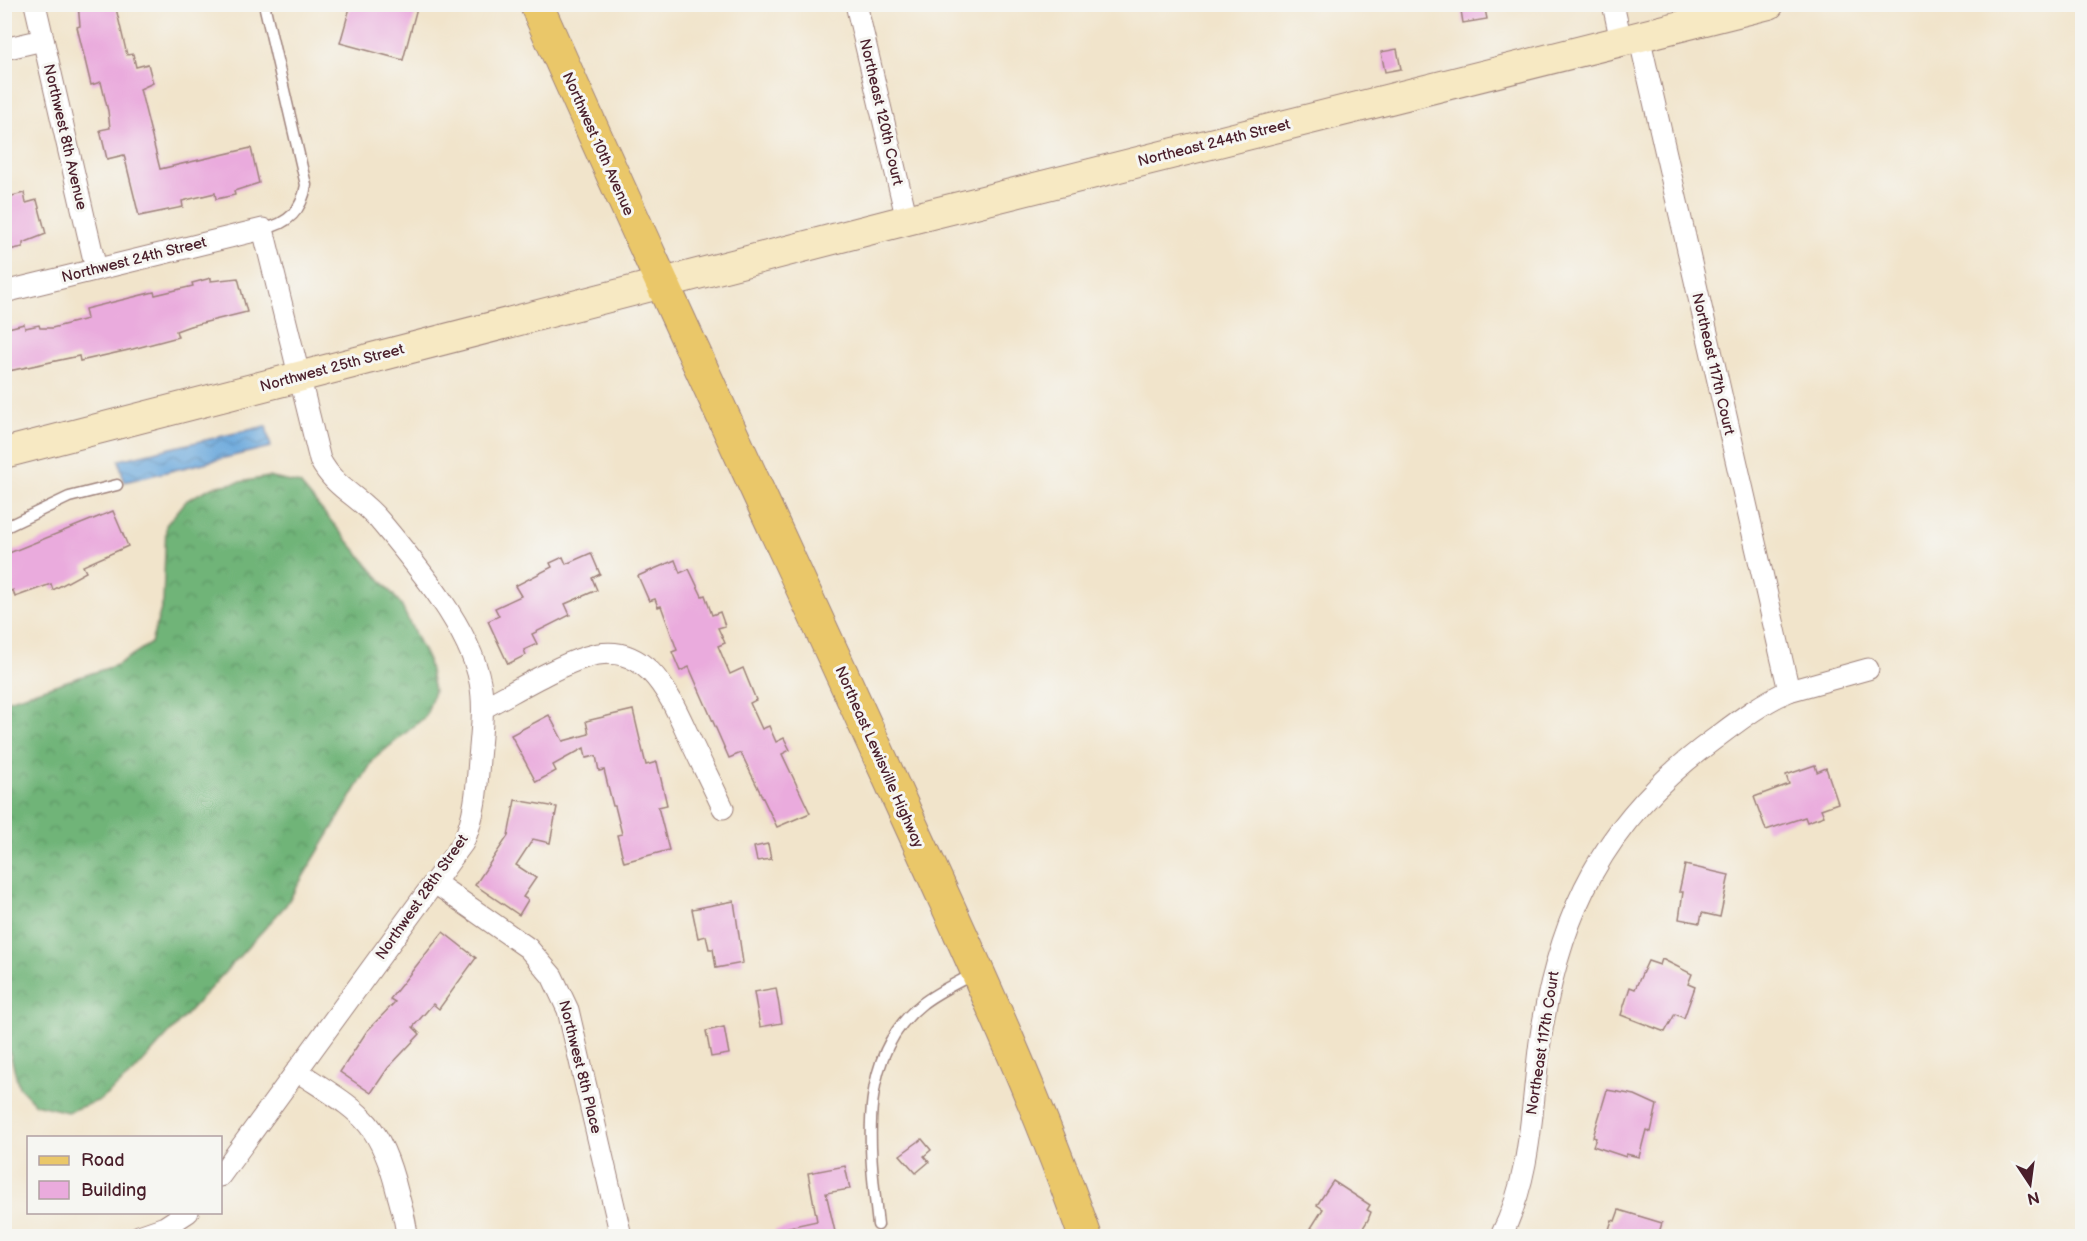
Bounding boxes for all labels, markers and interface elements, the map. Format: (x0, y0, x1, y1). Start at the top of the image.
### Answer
street label: Northeast 120th Court (855, 37, 907, 187)
street label: Northwest 8th Avenue (39, 62, 91, 212)
street label: Northwest 10th Avenue (558, 69, 638, 219)
street label: Northeast 244th Street (1136, 115, 1293, 171)
street label: Northwest 24th Street (60, 233, 209, 287)
street label: Northeast 117th Court (1687, 291, 1739, 437)
street label: Northwest 25th Street (258, 340, 406, 396)
street label: Northeast Lewisville Highway (830, 663, 928, 851)
street label: Northwest 28th Street (372, 830, 473, 963)
street label: Northeast 117th Court (1522, 969, 1564, 1116)
street label: Northwest 8th Place (554, 998, 606, 1136)
legend (27, 1136, 222, 1214)
text: Road (81, 1150, 125, 1171)
north arrow (2000, 1154, 2060, 1214)
text: Building (81, 1180, 147, 1201)
text: N (2025, 1187, 2041, 1208)

